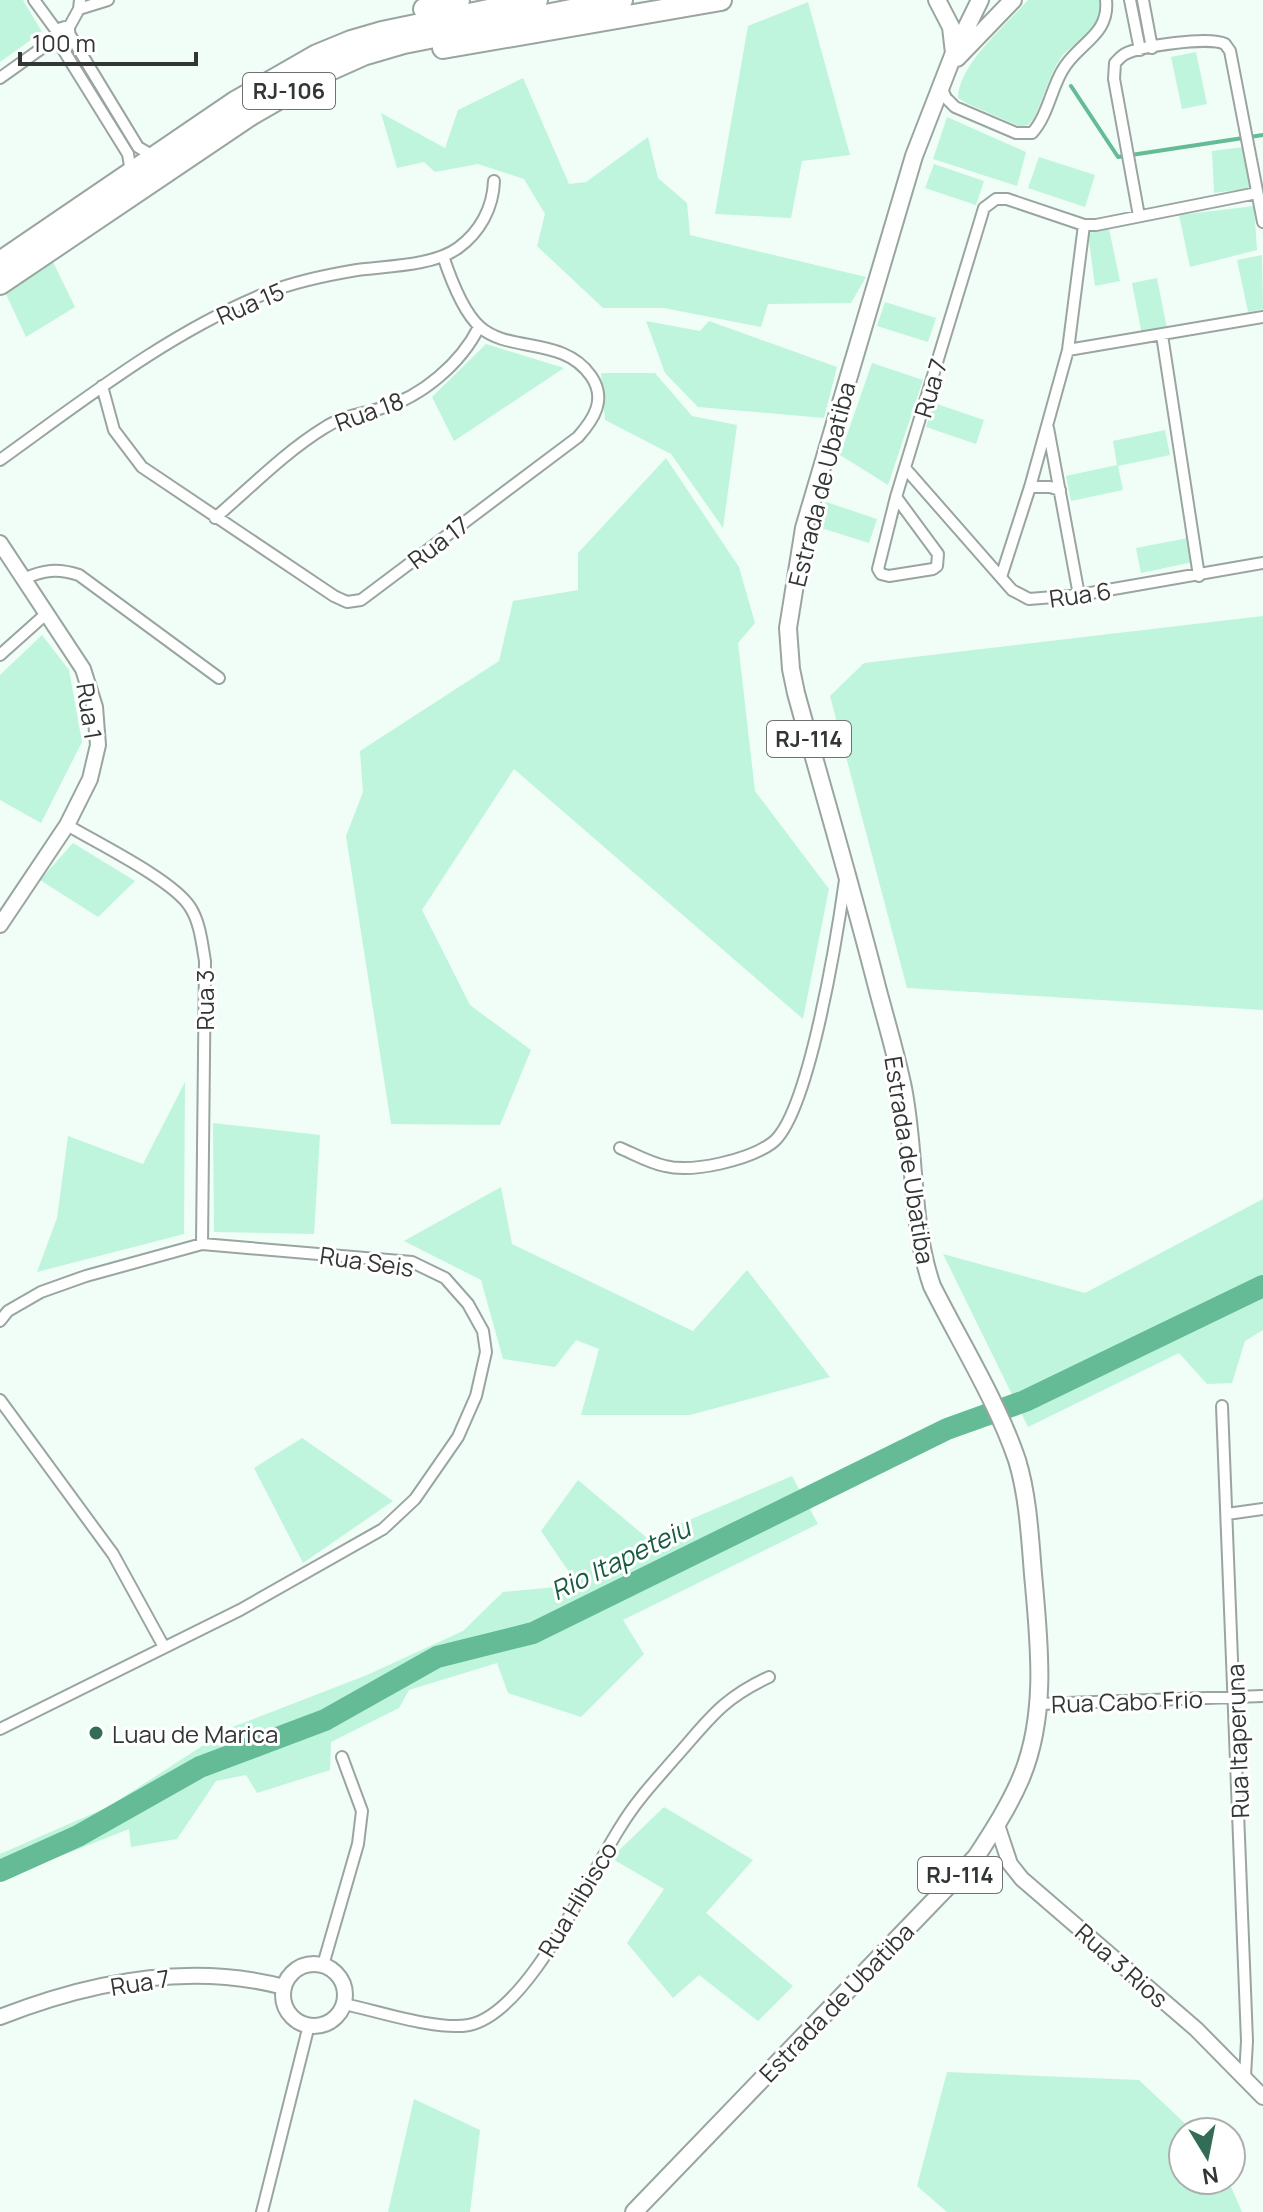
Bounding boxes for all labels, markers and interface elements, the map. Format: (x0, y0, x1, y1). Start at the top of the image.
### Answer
scale bar (20, 16, 196, 66)
text: 100 m (32, 26, 96, 59)
road number: RJ-106 (243, 73, 335, 109)
street label: Rua 15 (211, 274, 289, 332)
street label: Rua 7 (906, 355, 954, 421)
street label: Estrada de Ubatiba (780, 378, 862, 590)
street label: Rua 18 (330, 383, 408, 439)
street label: Rua 17 (401, 508, 475, 576)
street label: Rua 6 (1047, 573, 1113, 615)
street label: Rua 1 (69, 680, 111, 742)
road number: RJ-114 (767, 721, 851, 757)
street label: Rua 3 (188, 970, 221, 1030)
street label: Estrada de Ubatiba (877, 1054, 943, 1266)
street label: Rua Seis (318, 1238, 416, 1284)
water label: Rio Itapeteiu (544, 1509, 698, 1608)
street label: Rua Itaperuna (1218, 1663, 1256, 1819)
street label: Rua Cabo Frio (1051, 1682, 1203, 1720)
place label: Luau de Marica (112, 1717, 278, 1750)
marker: Luau de Marica (87, 1724, 105, 1742)
street label: Rua Hibisco (530, 1835, 624, 1963)
road number: RJ-114 (918, 1857, 1002, 1893)
street label: Estrada de Ubatiba (751, 1915, 921, 2089)
street label: Rua 3 Rios (1069, 1915, 1175, 2015)
street label: Rua 7 (108, 1961, 172, 2003)
north arrow (1167, 2116, 1247, 2196)
text: N (1200, 2160, 1221, 2192)

